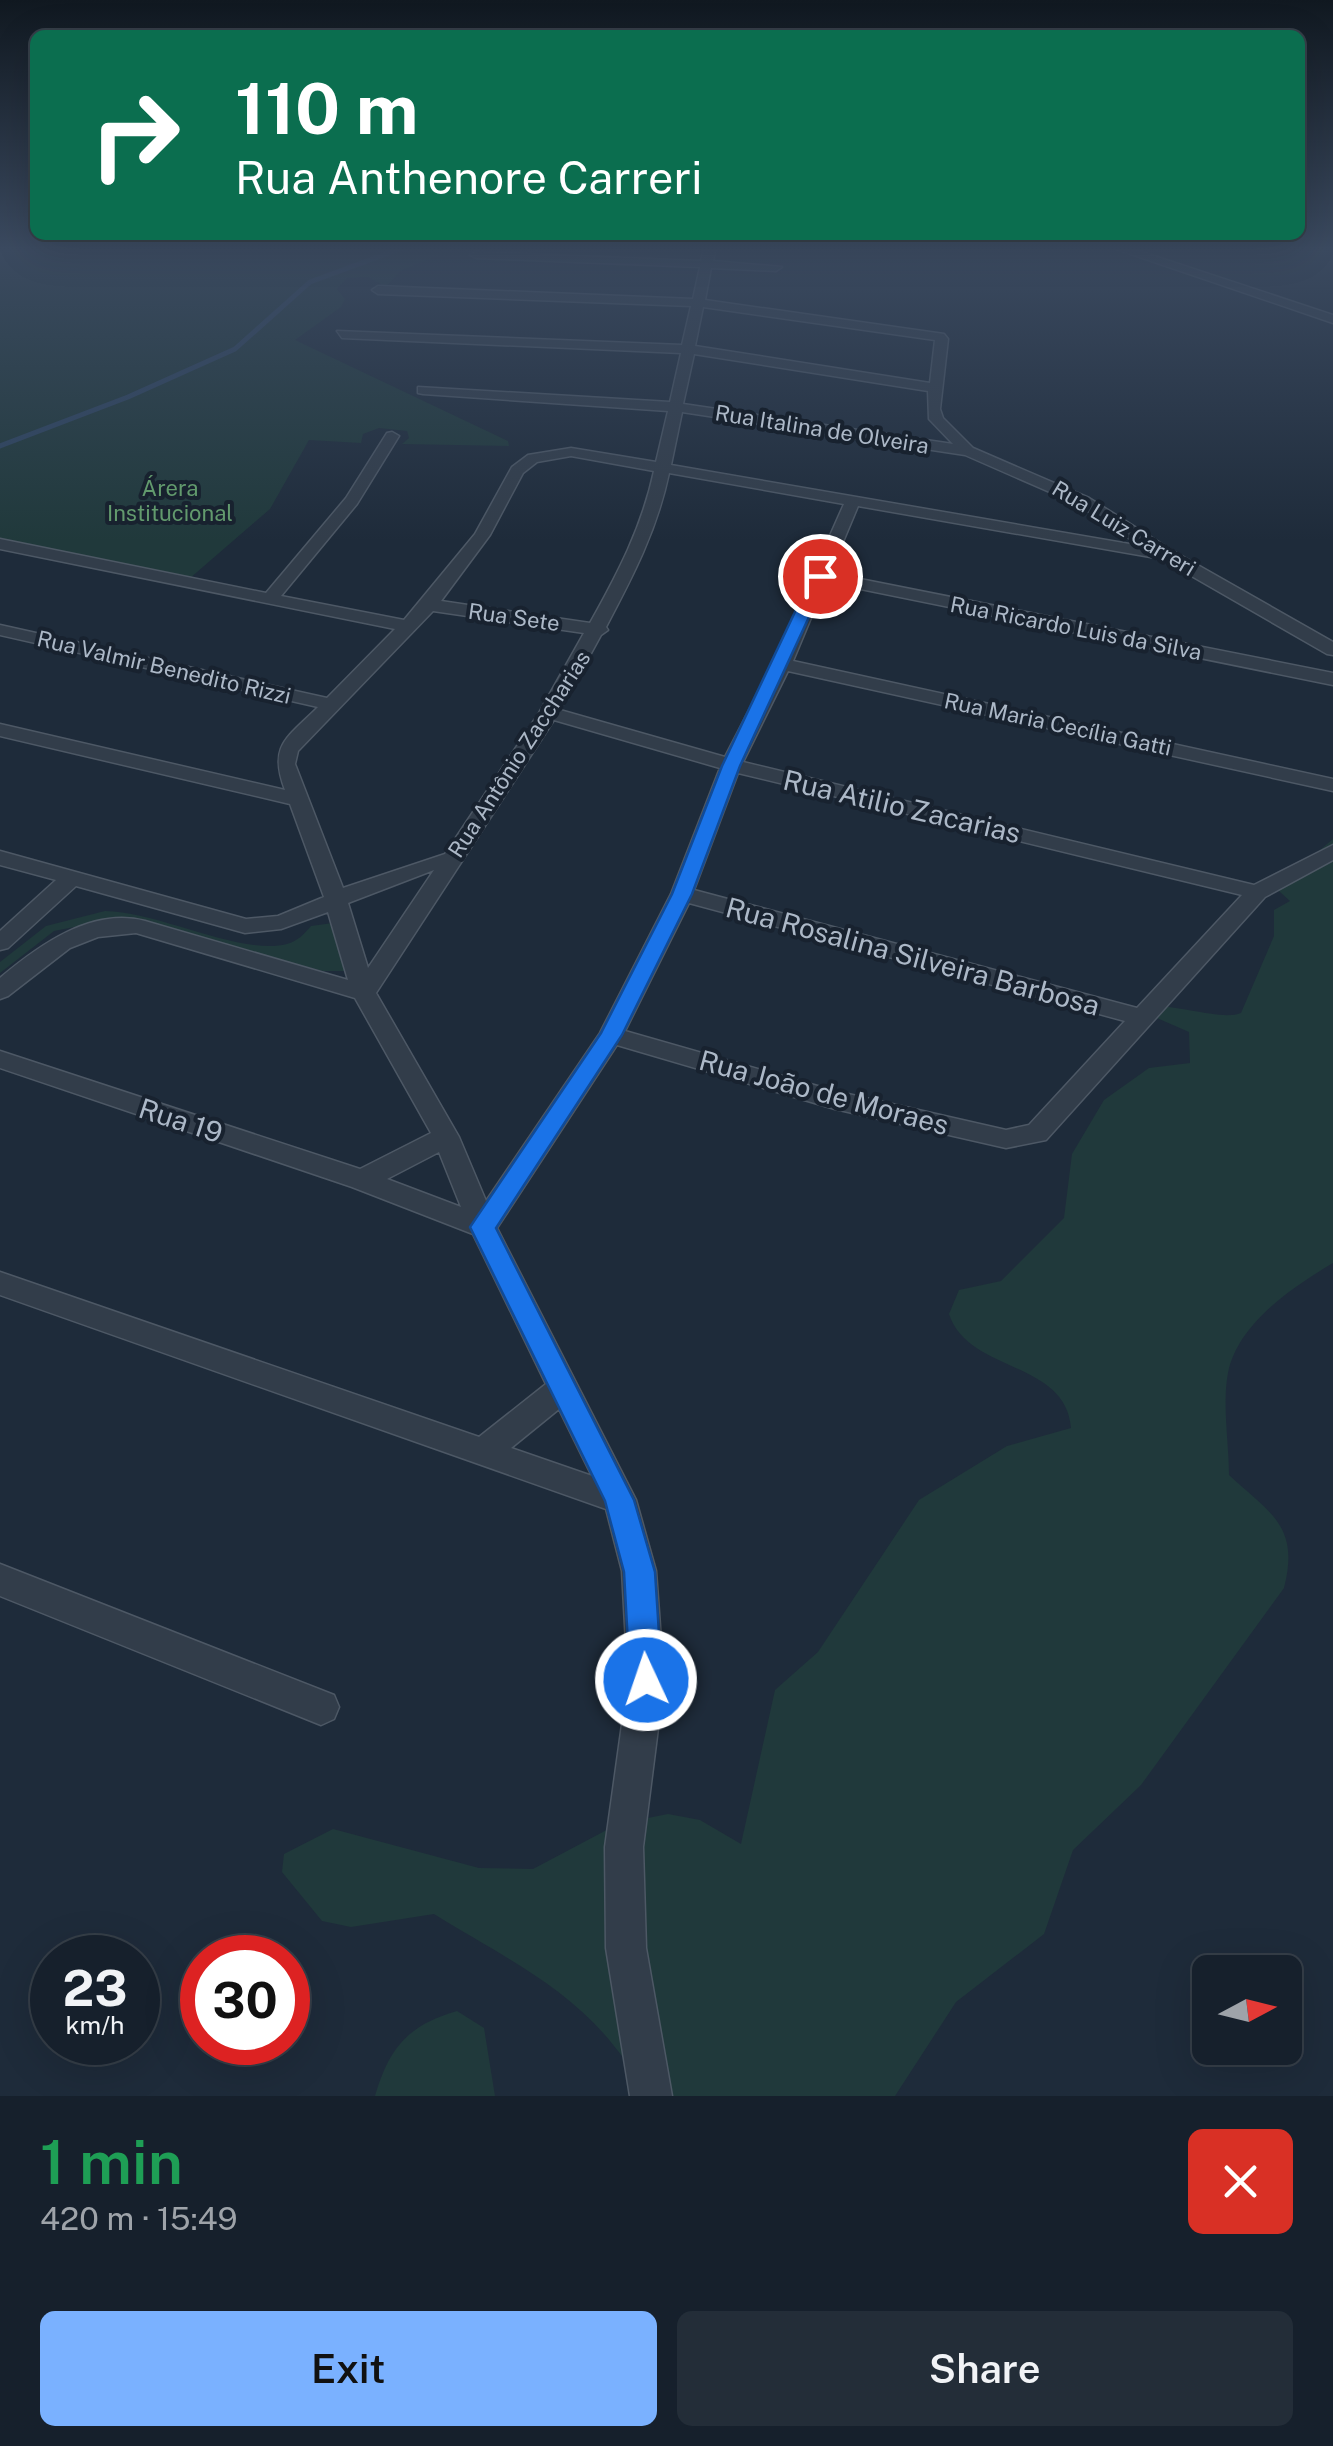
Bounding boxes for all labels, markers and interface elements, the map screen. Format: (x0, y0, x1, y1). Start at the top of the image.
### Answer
text: 110 m (235, 67, 419, 150)
icon: right (70, 70, 200, 200)
text: Rua Anthenore Carreri (235, 151, 702, 204)
street label: Rua Italina de Olveira (713, 399, 931, 459)
park label: Árera Institucional (107, 475, 233, 526)
street label: Rua Luiz Carreri (1048, 475, 1200, 581)
pin (778, 534, 863, 619)
icon: arrive (793, 549, 848, 604)
street label: Rua Ricardo Luis da Silva (948, 591, 1204, 665)
street label: Rua Sete (466, 598, 562, 636)
street label: Rua Valmir Benedito Rizzi (35, 625, 293, 709)
street label: Rua Antônio Zaccharias (442, 646, 596, 862)
street label: Rua Maria Cecília Gatti (942, 687, 1174, 761)
street label: Rua Atilio Zacarias (780, 763, 1024, 849)
street label: Rua Rosalina Silveira Barbosa (722, 890, 1104, 1022)
street label: Rua João de Moraes (696, 1043, 952, 1141)
street label: Rua 19 (135, 1091, 227, 1149)
position arrow (594, 1628, 698, 1732)
speed limit sign: 30 (180, 1935, 310, 2065)
north arrow (1192, 1955, 1302, 2065)
map controls (1192, 1955, 1302, 2065)
text: 23 (62, 1958, 128, 2017)
text: km/h (66, 2010, 124, 2040)
text: 1 min (40, 2127, 183, 2198)
button: close (1188, 2129, 1293, 2234)
text: 420 m · 15:49 (40, 2200, 238, 2237)
button: Exit (40, 2311, 657, 2426)
button: Share (677, 2311, 1293, 2426)

